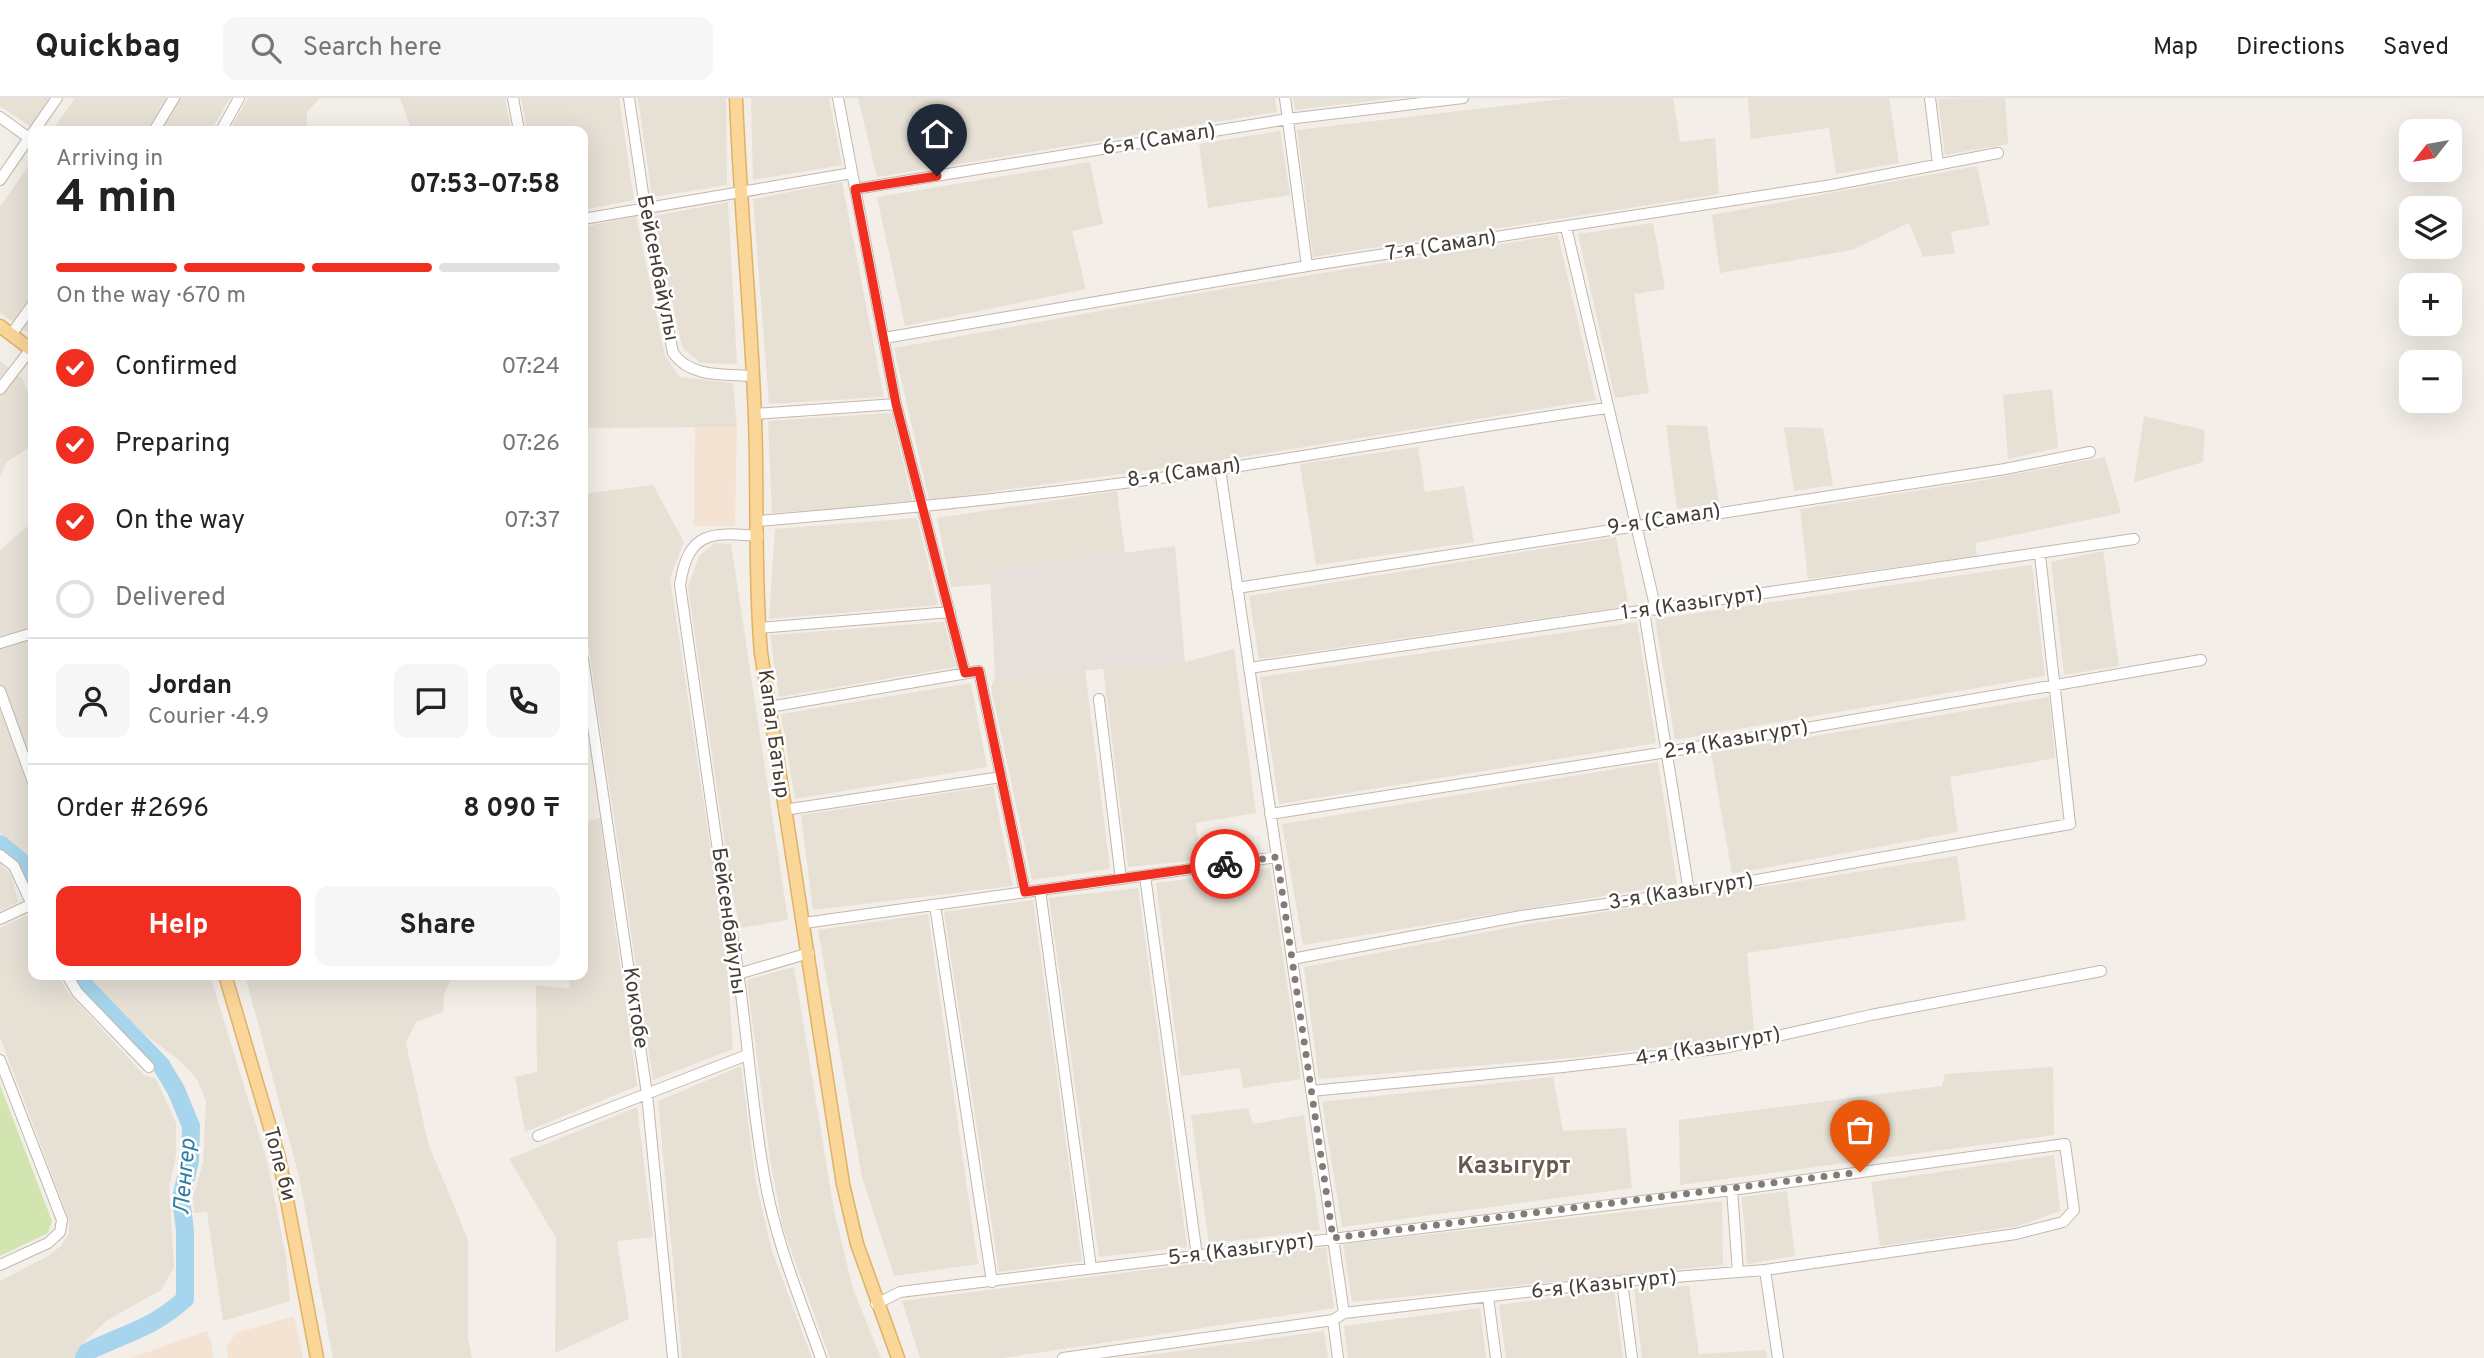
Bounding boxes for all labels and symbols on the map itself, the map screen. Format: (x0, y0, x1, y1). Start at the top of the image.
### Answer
pin (907, 104, 967, 176)
street label: 6-я (Самал) (1100, 118, 1218, 162)
north arrow (2399, 119, 2462, 182)
street label: Бейсенбайулы (630, 193, 684, 343)
street label: 7-я (Самал) (1384, 224, 1498, 268)
street label: 8-я (Самал) (1125, 452, 1243, 494)
street label: 9-я (Самал) (1605, 498, 1723, 542)
street label: 1-я (Казыгурт) (1620, 581, 1764, 627)
street label: Капал Батыр (751, 668, 795, 800)
street label: 2-я (Казыгурт) (1661, 714, 1811, 766)
courier (1190, 829, 1260, 899)
street label: Бейсенбайулы (704, 846, 752, 996)
street label: 3-я (Казыгурт) (1607, 867, 1755, 917)
street label: Коктобе (616, 966, 654, 1050)
street label: 4-я (Казыгурт) (1633, 1021, 1783, 1073)
pin (1830, 1100, 1890, 1172)
street label: Толе би (256, 1124, 302, 1204)
water label: Ленгер (168, 1137, 204, 1216)
district label: Казыгурт (1457, 1152, 1571, 1182)
street label: 5-я (Казыгурт) (1166, 1228, 1316, 1272)
street label: 6-я (Казыгурт) (1530, 1264, 1678, 1306)

